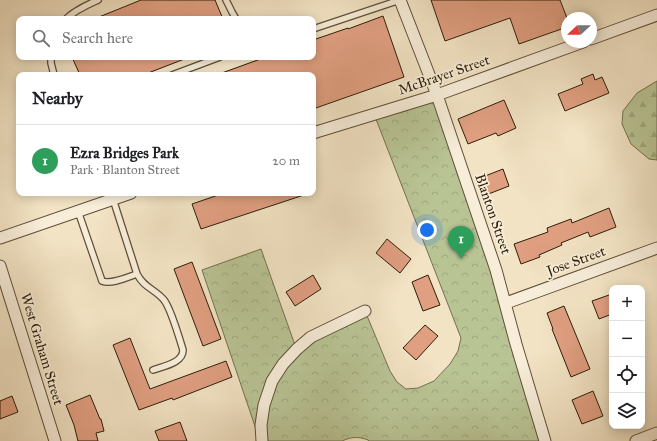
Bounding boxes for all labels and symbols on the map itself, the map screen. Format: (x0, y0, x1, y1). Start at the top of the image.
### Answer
north arrow (561, 12, 597, 48)
street label: McBrayer Street (396, 51, 492, 99)
street label: Blanton Street (471, 172, 515, 256)
your location (417, 220, 437, 240)
pin: 1 (448, 226, 474, 259)
street label: Jose Street (542, 243, 608, 281)
street label: West Graham Street (17, 291, 67, 407)

